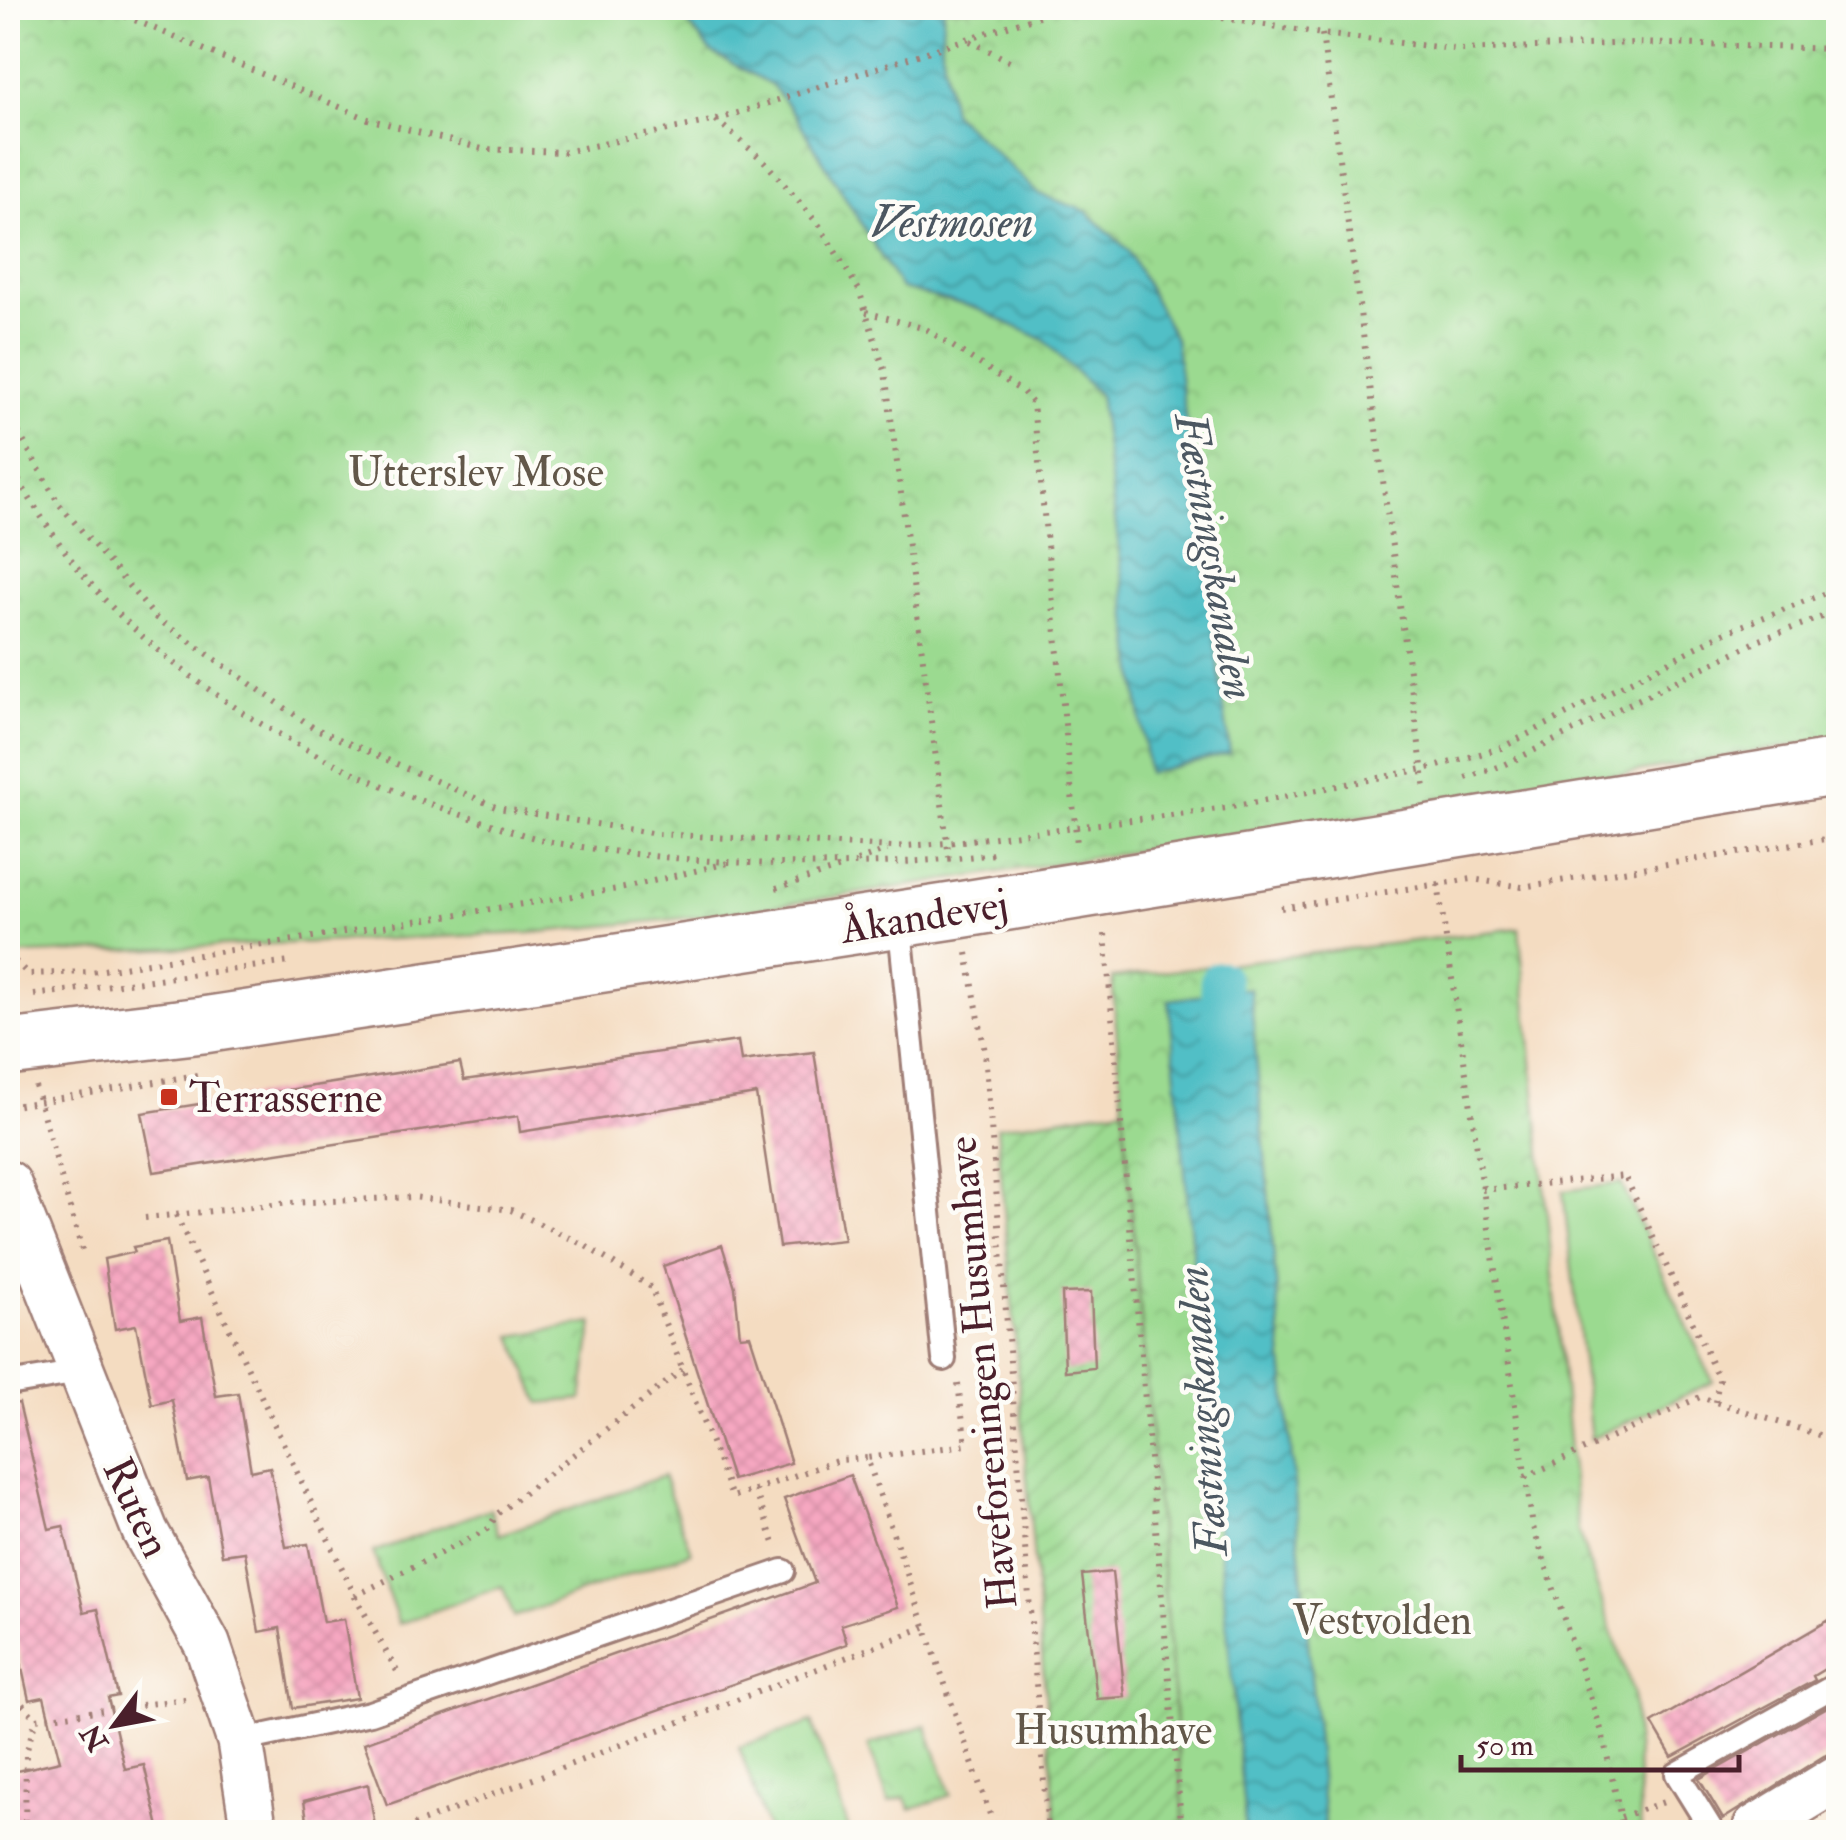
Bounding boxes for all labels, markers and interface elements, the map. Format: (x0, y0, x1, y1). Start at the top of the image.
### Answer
water label: Vestmosen (870, 195, 1034, 251)
water label: Fæstningskanalen (1161, 407, 1267, 704)
park label: Utterslev Mose (348, 447, 604, 499)
street label: Åkandevej (836, 875, 1012, 956)
place label: Terrasserne (189, 1073, 382, 1125)
marker: Terrasserne (158, 1086, 180, 1108)
street label: Haveforeningen Husumhave (936, 1134, 1030, 1611)
water label: Fæstningskanalen (1165, 1264, 1241, 1559)
street label: Ruten (91, 1450, 182, 1566)
park label: Vestvolden (1292, 1595, 1472, 1647)
north arrow (65, 1675, 165, 1775)
park label: Husumhave (1014, 1705, 1212, 1757)
scale bar (1461, 1710, 1738, 1772)
text: N (73, 1717, 117, 1758)
text: 50 m (1476, 1727, 1534, 1764)

